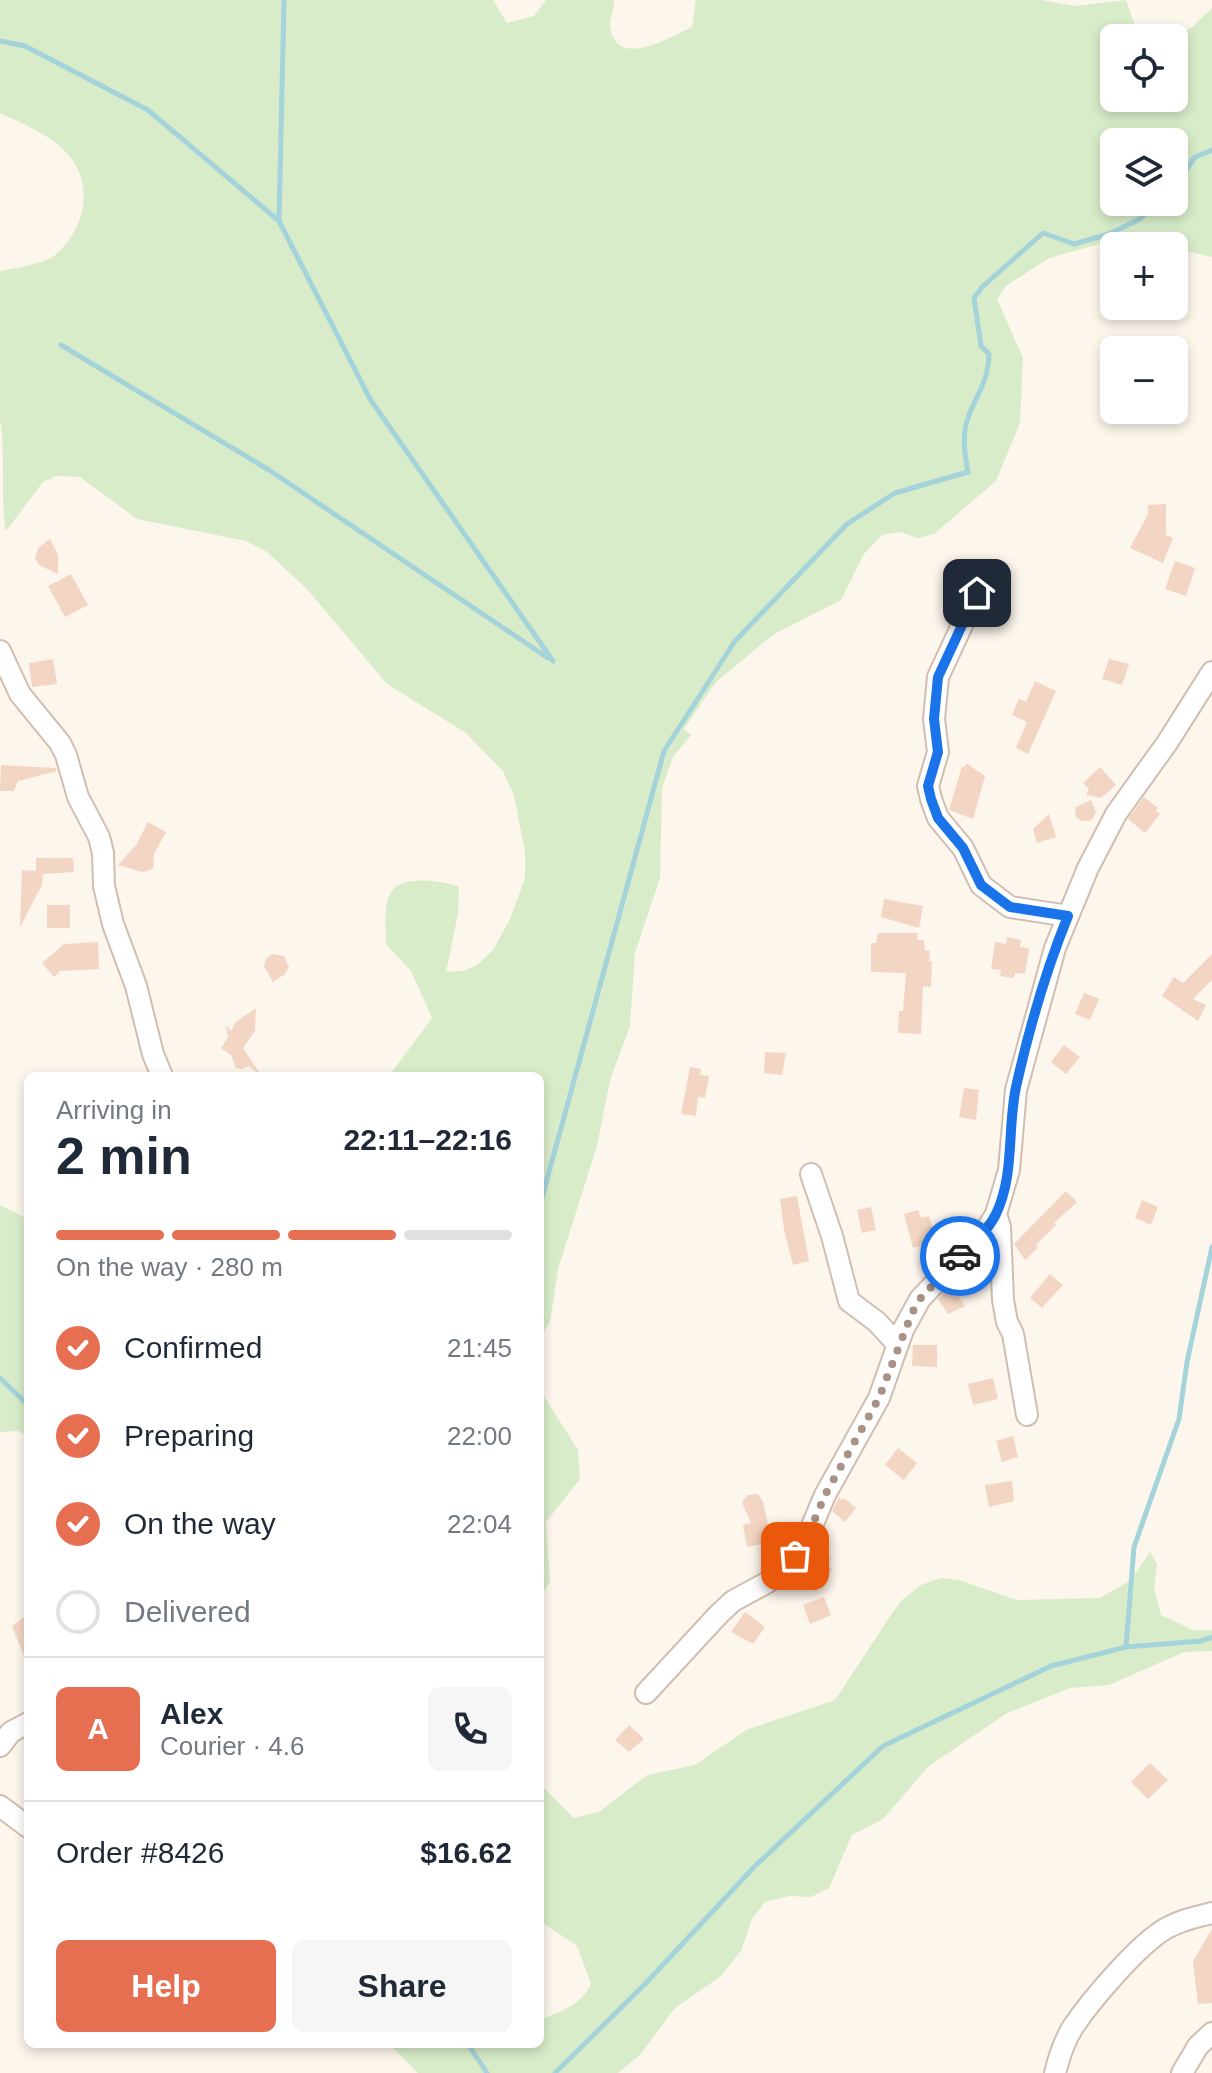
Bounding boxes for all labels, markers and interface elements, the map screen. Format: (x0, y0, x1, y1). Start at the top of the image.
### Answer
map controls (1100, 24, 1188, 424)
button: locate (1100, 24, 1188, 112)
button: layers (1100, 128, 1188, 216)
button: + (1100, 232, 1188, 320)
button: − (1100, 336, 1188, 424)
pin (943, 559, 1011, 627)
icon: home (955, 571, 999, 615)
text: Arriving in (56, 1095, 172, 1125)
text: 22:11–22:16 (344, 1123, 512, 1156)
text: 2 min (56, 1127, 192, 1185)
courier (920, 1216, 1000, 1296)
icon: car (938, 1234, 982, 1278)
text: On the way · 280 m (56, 1252, 283, 1282)
icon: check (56, 1326, 100, 1370)
text: Confirmed (124, 1331, 262, 1364)
text: 21:45 (447, 1333, 512, 1363)
icon: check (56, 1414, 100, 1458)
text: Preparing (124, 1419, 254, 1452)
text: 22:00 (447, 1421, 512, 1451)
icon: check (56, 1502, 100, 1546)
text: On the way (124, 1507, 276, 1540)
text: 22:04 (447, 1509, 512, 1539)
pin (761, 1522, 829, 1590)
icon: bag (773, 1534, 817, 1578)
text: Delivered (124, 1595, 251, 1628)
button: phone (428, 1687, 512, 1771)
text: Alex (160, 1697, 223, 1730)
text: A (87, 1712, 109, 1745)
text: Courier · 4.6 (160, 1731, 305, 1761)
text: Order #8426 (56, 1836, 224, 1869)
text: $16.62 (420, 1836, 512, 1869)
button: Help (56, 1940, 276, 2032)
button: Share (292, 1940, 512, 2032)

